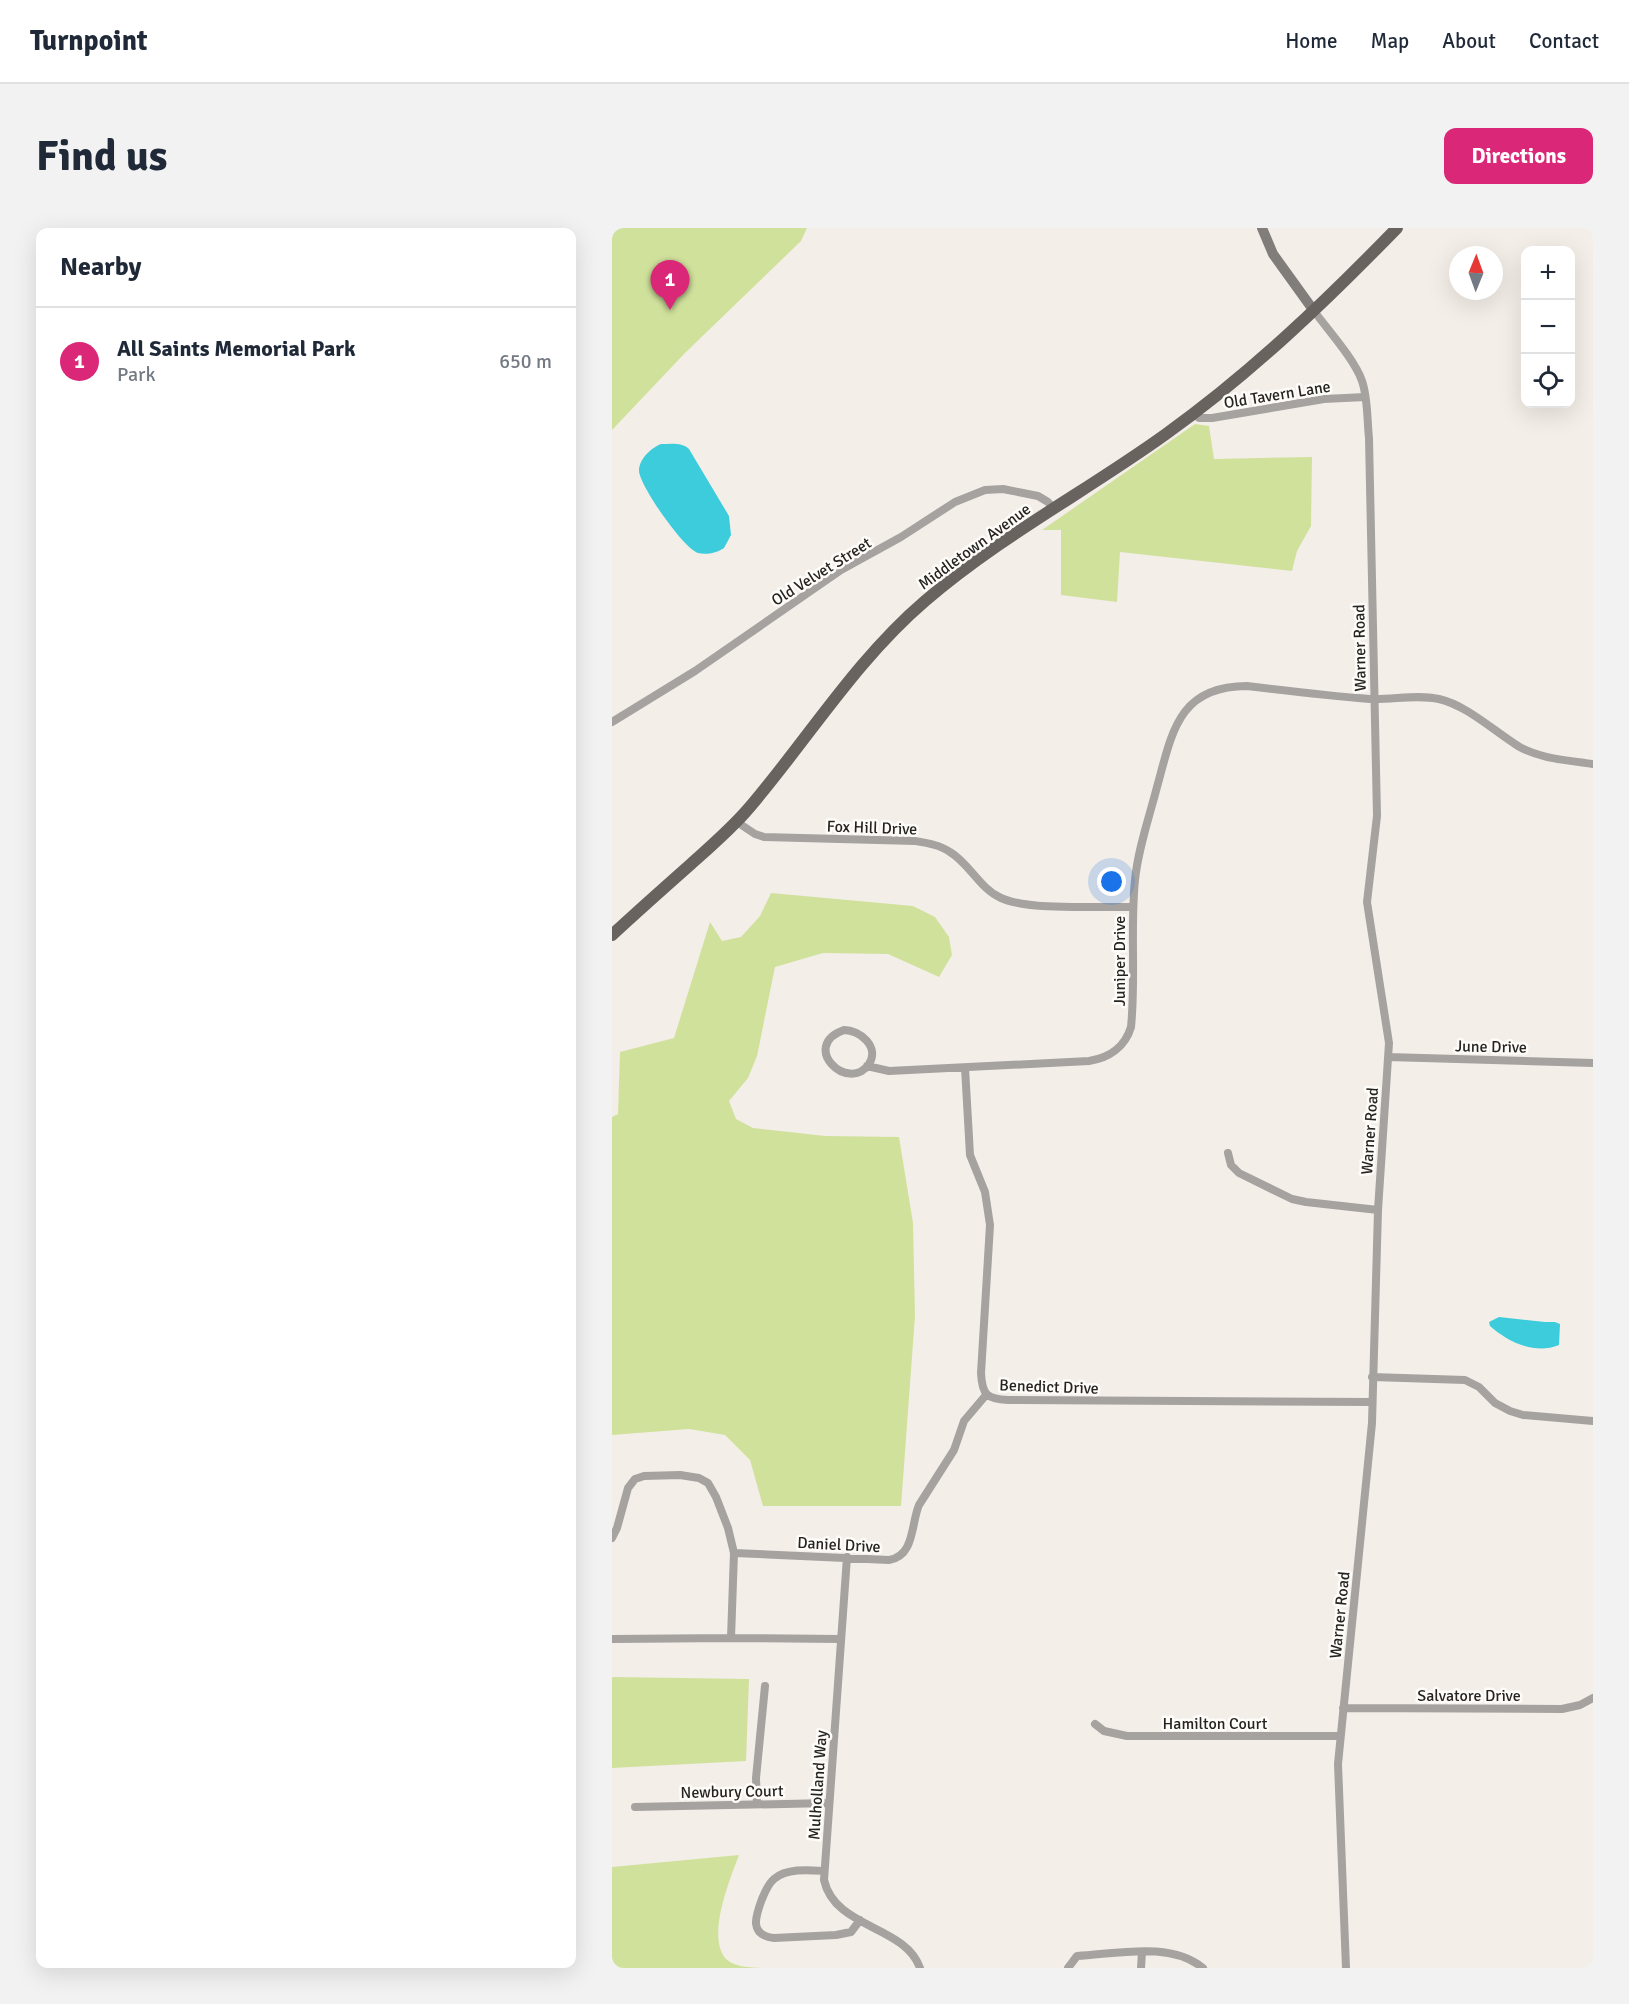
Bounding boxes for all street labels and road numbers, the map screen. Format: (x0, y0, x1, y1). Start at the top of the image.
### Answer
street label: Old Tavern Lane (1222, 377, 1332, 413)
street label: Middletown Avenue (914, 499, 1035, 594)
street label: Old Velvet Street (768, 533, 875, 611)
street label: Warner Road (1349, 604, 1371, 692)
street label: Fox Hill Drive (826, 816, 918, 840)
street label: Juniper Drive (1110, 916, 1130, 1006)
street label: June Drive (1455, 1036, 1527, 1058)
street label: Warner Road (1357, 1087, 1383, 1175)
street label: Benedict Drive (999, 1375, 1099, 1399)
street label: Daniel Drive (797, 1533, 881, 1557)
street label: Warner Road (1325, 1571, 1355, 1660)
street label: Salvatore Drive (1417, 1686, 1521, 1706)
street label: Hamilton Court (1163, 1714, 1268, 1734)
street label: Mulholland Way (804, 1729, 832, 1841)
street label: Newbury Court (680, 1781, 784, 1803)

